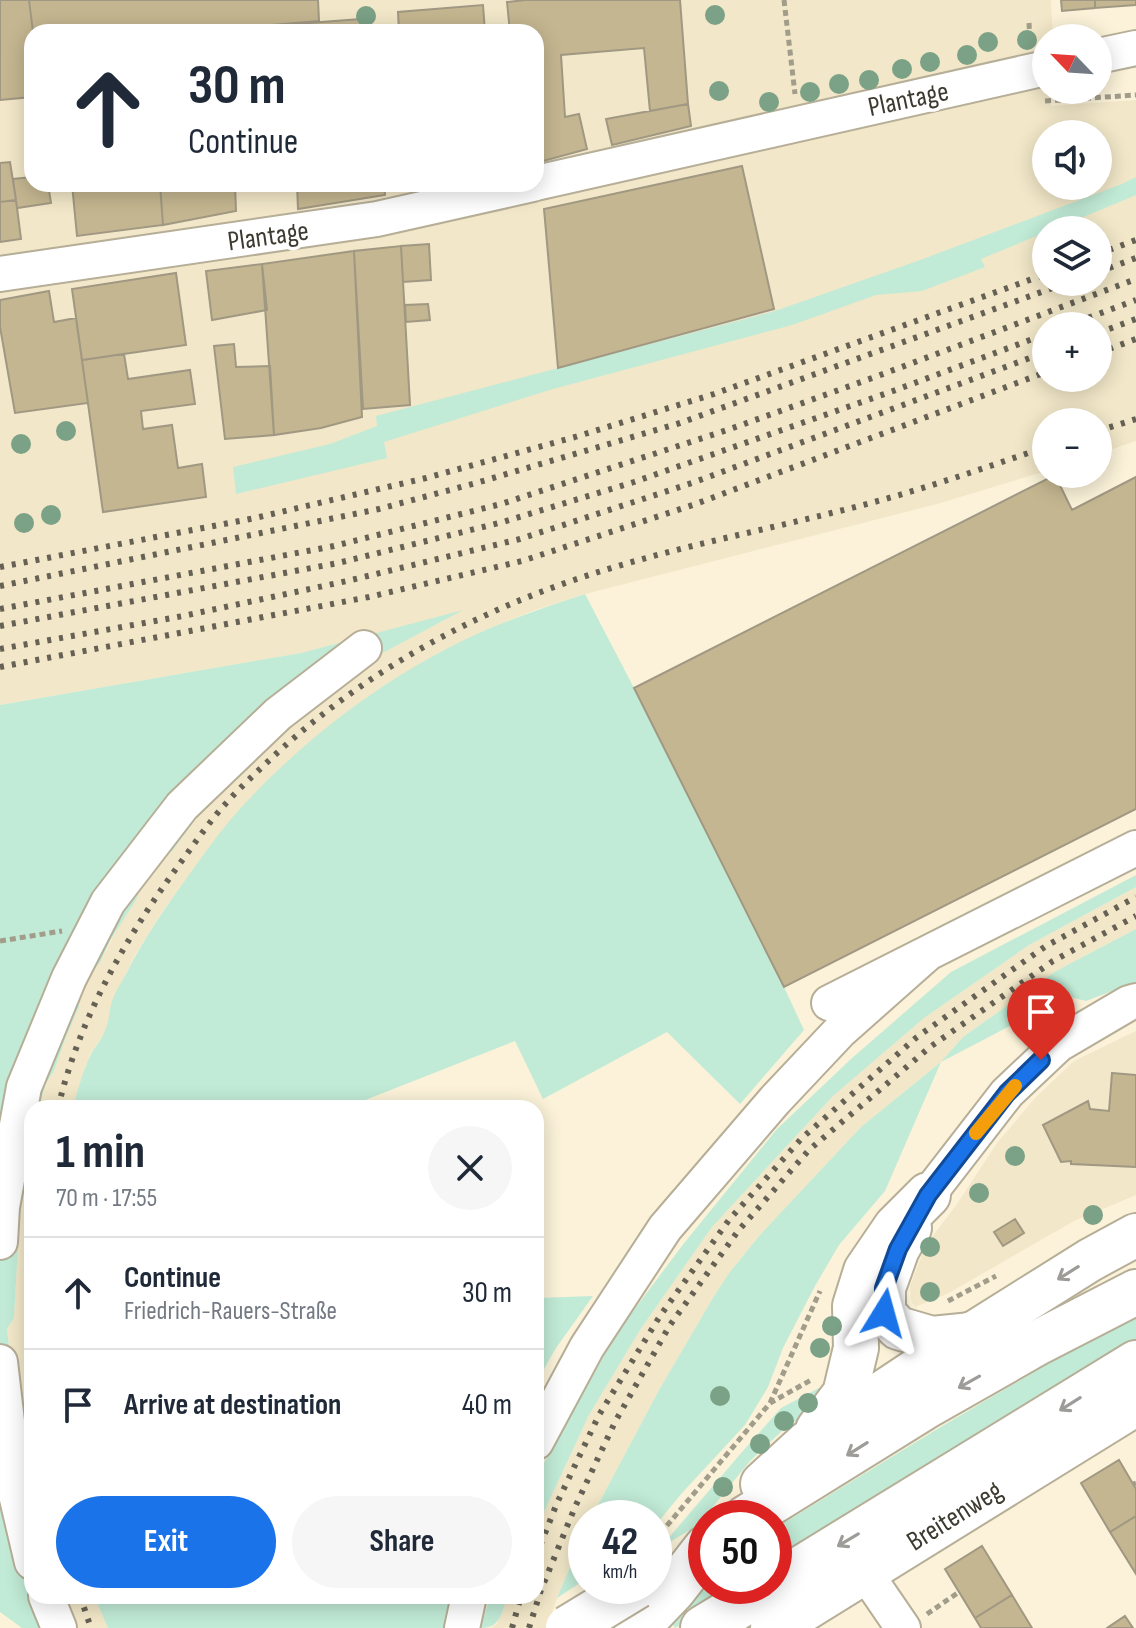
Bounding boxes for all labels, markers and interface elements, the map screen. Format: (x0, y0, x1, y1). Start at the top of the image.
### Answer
north arrow (1032, 24, 1112, 104)
map controls (1032, 24, 1112, 488)
text: 30 m (188, 53, 286, 120)
icon: ahead (56, 56, 160, 160)
street label: Plantage (865, 75, 952, 124)
button: sound (1032, 120, 1112, 200)
text: Continue (188, 121, 298, 164)
street label: Plantage (226, 214, 311, 258)
button: layers (1032, 216, 1112, 296)
button: + (1032, 312, 1112, 392)
button: − (1032, 408, 1112, 488)
pin (1007, 978, 1075, 1060)
icon: arrive (1019, 990, 1063, 1034)
text: 1 min (56, 1124, 145, 1181)
button: close (428, 1126, 512, 1210)
text: 70 m · 17:55 (56, 1183, 157, 1214)
text: Continue (124, 1260, 221, 1296)
one-way arrow (1057, 1266, 1080, 1282)
icon: ahead (56, 1271, 100, 1315)
position arrow (842, 1271, 926, 1355)
text: 30 m (462, 1275, 512, 1311)
text: Friedrich-Rauers-Straße (124, 1296, 337, 1327)
one-way arrow (958, 1374, 981, 1390)
icon: arrive (56, 1383, 100, 1427)
text: Arrive at destination (124, 1387, 341, 1423)
text: 40 m (462, 1387, 512, 1423)
one-way arrow (1059, 1396, 1081, 1412)
one-way arrow (846, 1441, 869, 1457)
street label: Breitenweg (901, 1474, 1009, 1558)
button: Exit (56, 1496, 276, 1588)
button: Share (292, 1496, 512, 1588)
speed limit sign: 50 (688, 1500, 792, 1604)
text: 42 (602, 1518, 638, 1566)
one-way arrow (837, 1532, 860, 1548)
text: km/h (603, 1560, 637, 1584)

